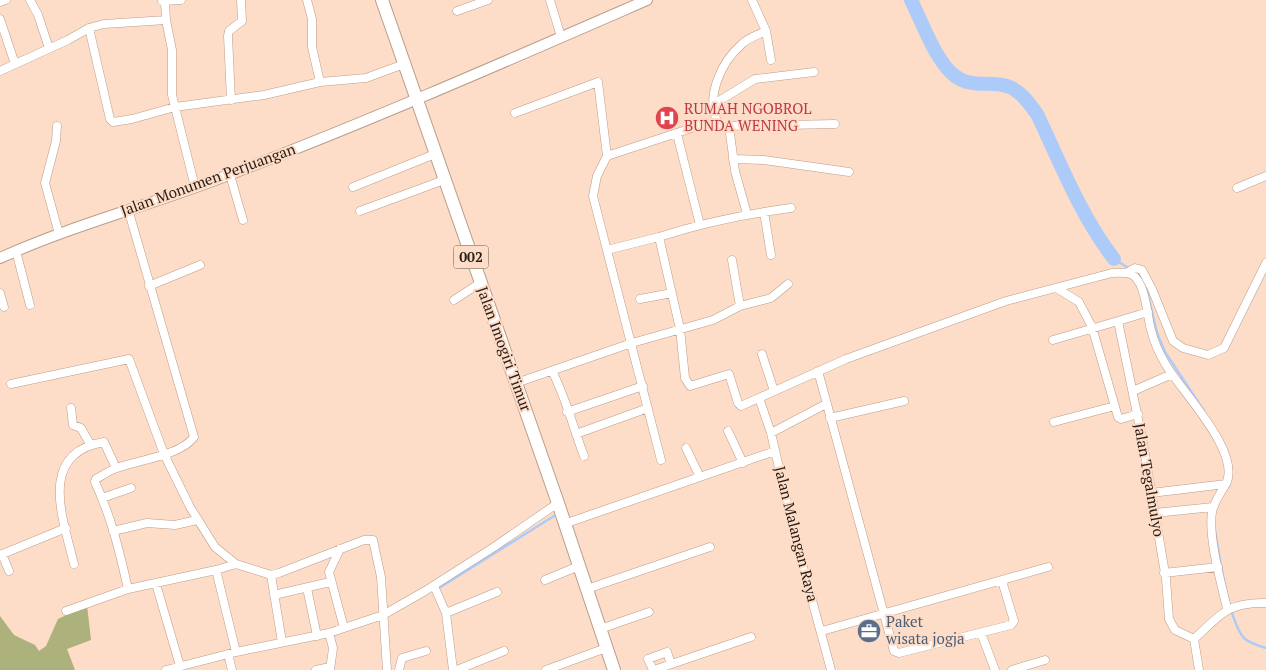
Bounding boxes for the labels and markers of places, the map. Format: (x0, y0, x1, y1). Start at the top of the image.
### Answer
place label: RUMAH NGOBROL BUNDA WENING (684, 98, 812, 135)
hospital icon: RUMAH NGOBROL BUNDA WENING (654, 105, 680, 131)
place label: Paket wisata jogja (885, 611, 965, 648)
office icon: Paket wisata jogja (856, 618, 882, 644)

